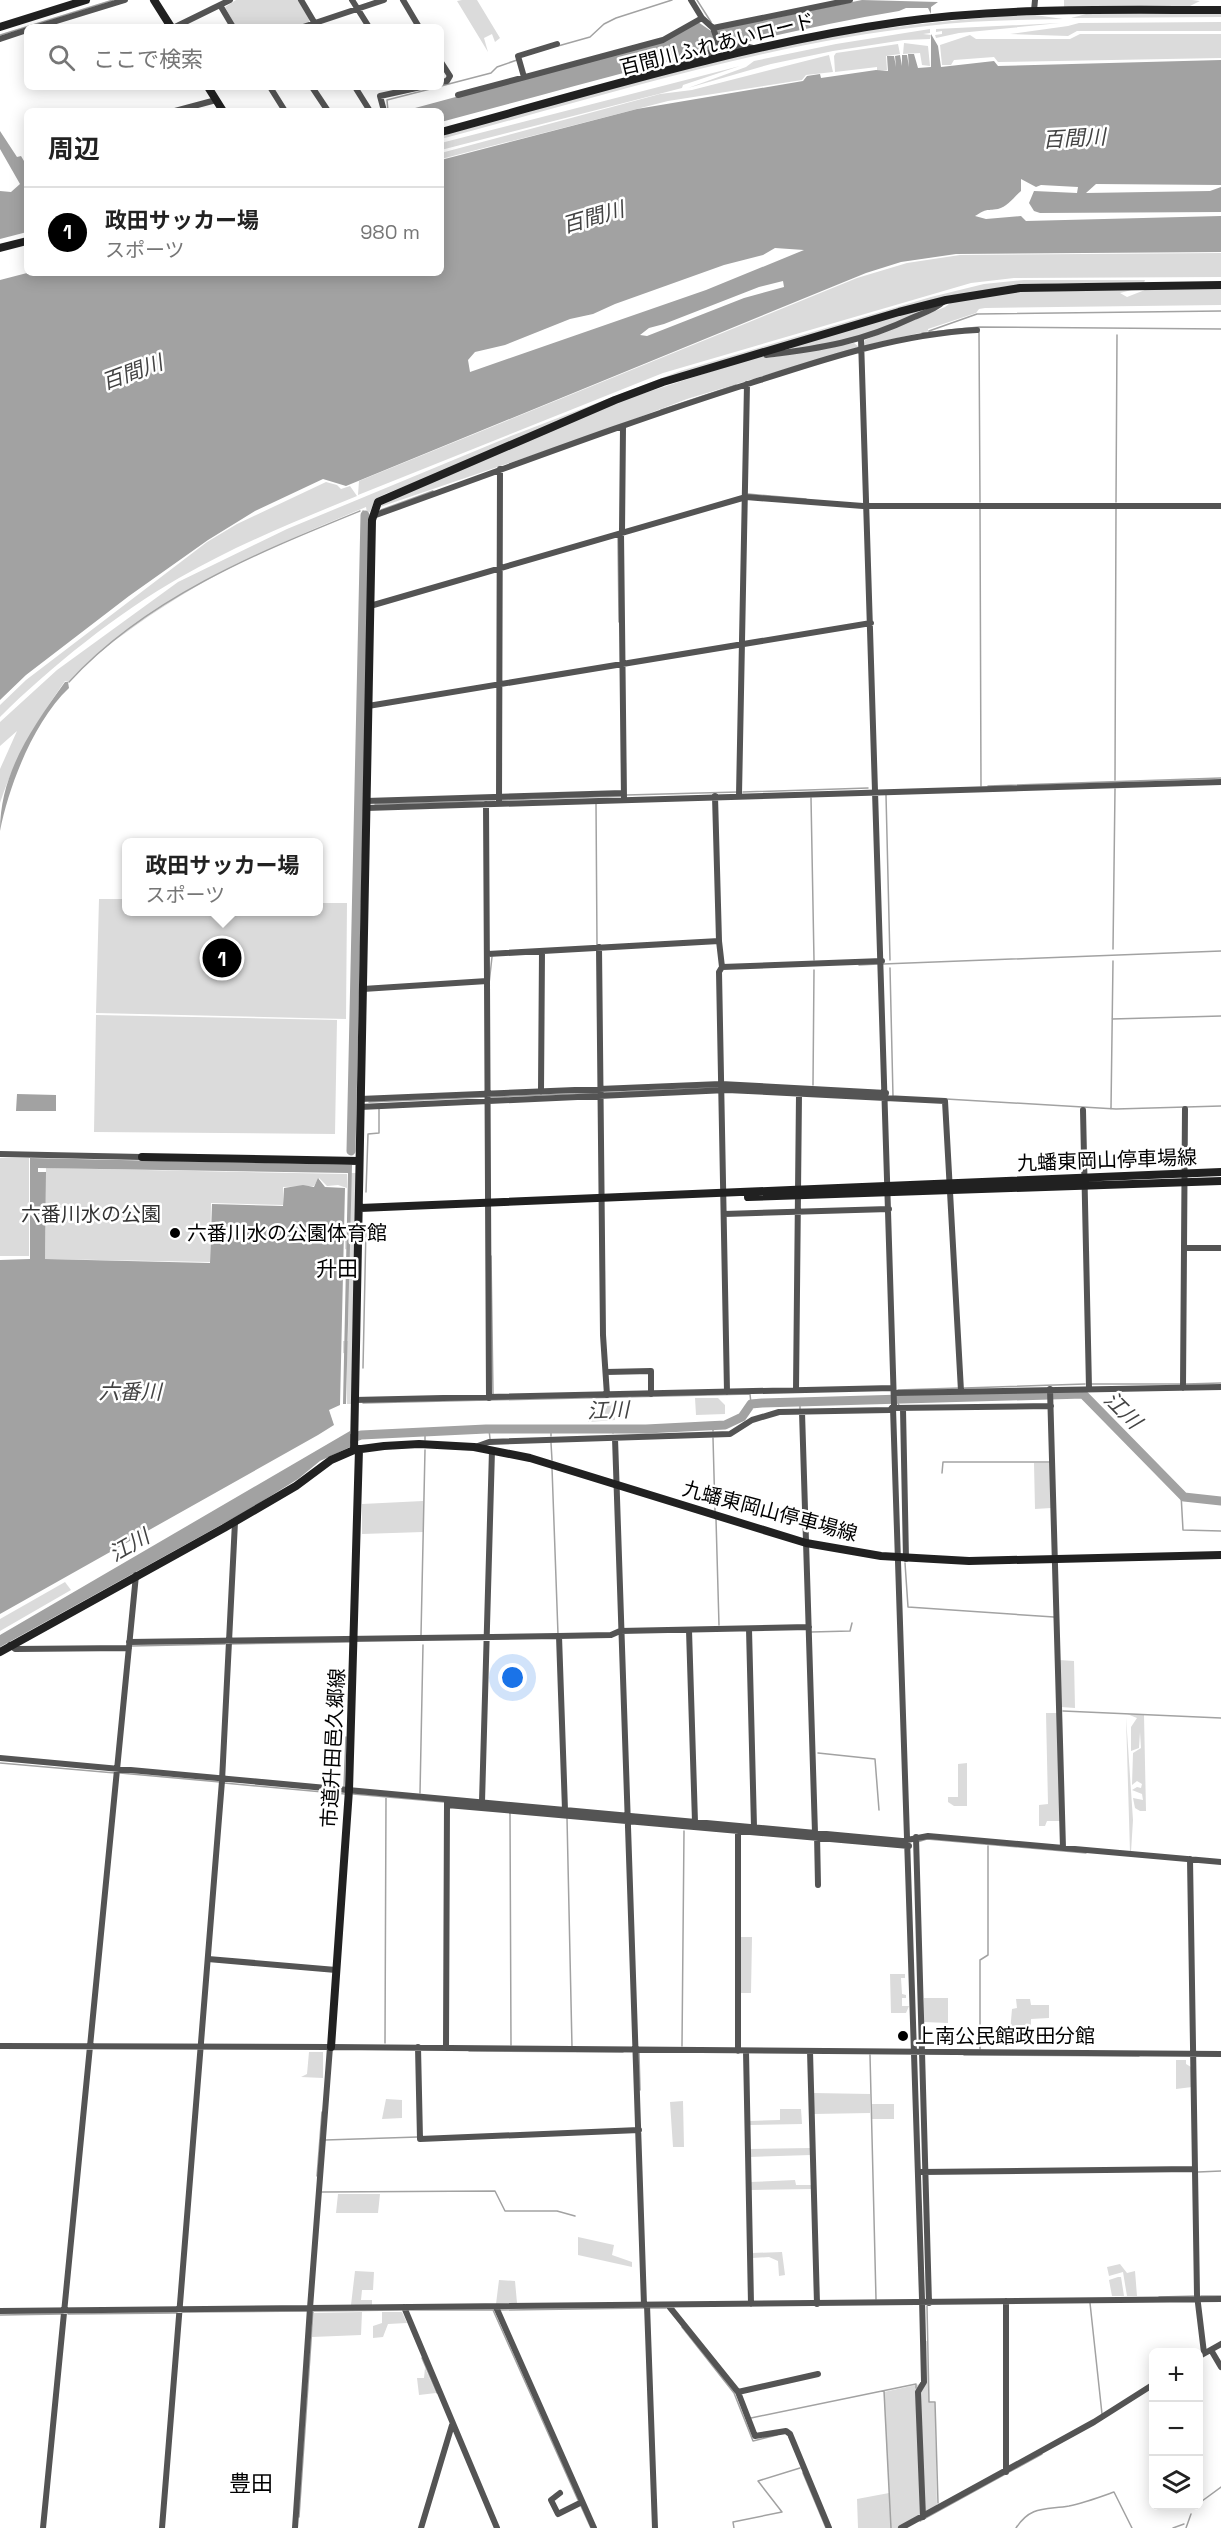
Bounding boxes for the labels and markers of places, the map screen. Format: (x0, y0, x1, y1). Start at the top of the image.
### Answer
pin: 1 (202, 936, 242, 980)
place label: 六番川水の公園体育館 (187, 1220, 387, 1246)
marker: 六番川水の公園体育館 (168, 1226, 182, 1240)
place label: 上南公民館政田分館 (915, 2023, 1095, 2049)
marker: 上南公民館政田分館 (896, 2029, 910, 2043)

